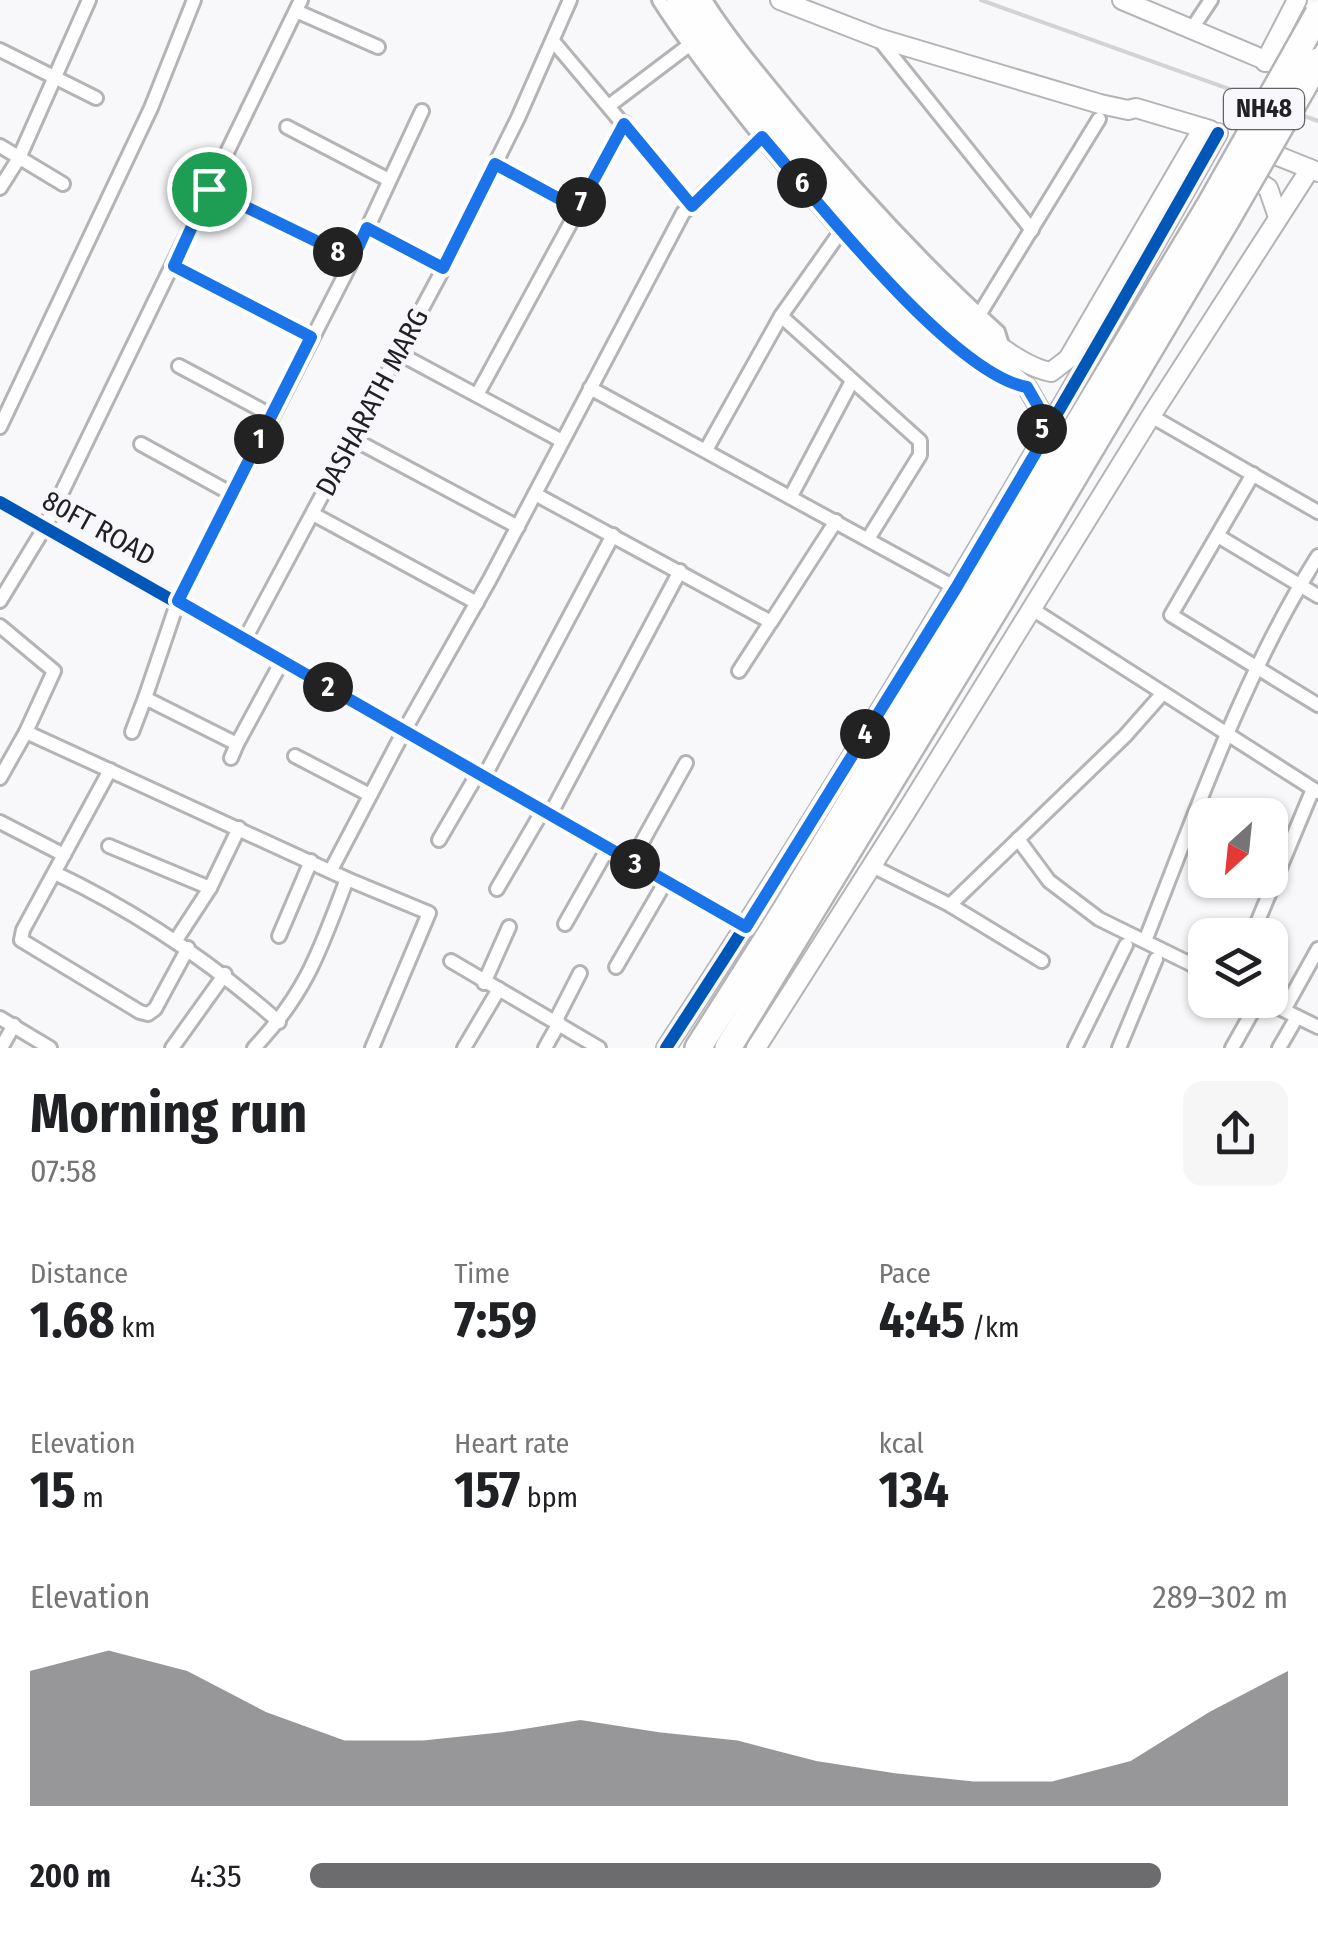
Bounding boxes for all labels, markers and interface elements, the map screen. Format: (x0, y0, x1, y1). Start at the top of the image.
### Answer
road number: NH48 (1224, 89, 1304, 129)
pin (167, 147, 252, 232)
pin: 6 (777, 158, 827, 208)
icon: arrive (182, 162, 237, 217)
text: 6 (795, 166, 809, 199)
pin: 7 (556, 177, 606, 227)
text: 7 (575, 185, 587, 218)
pin: 8 (313, 227, 363, 277)
text: 8 (331, 235, 345, 268)
street label: DASHARATH MARG (309, 303, 435, 501)
pin: 5 (1017, 404, 1067, 454)
text: 5 (1035, 412, 1049, 445)
pin: 1 (234, 414, 284, 464)
text: 1 (253, 422, 265, 455)
street label: 80FT ROAD (37, 484, 161, 572)
pin: 2 (303, 662, 353, 712)
text: 2 (322, 670, 334, 703)
pin: 4 (840, 709, 890, 759)
text: 4 (858, 717, 872, 750)
north arrow (1188, 798, 1288, 898)
map controls (1188, 798, 1288, 1018)
pin: 3 (610, 839, 660, 889)
text: 3 (628, 847, 642, 880)
button: layers (1188, 918, 1288, 1018)
text: Morning run (30, 1081, 307, 1147)
button: share (1183, 1081, 1288, 1186)
text: 07:58 (30, 1152, 97, 1190)
text: Distance (30, 1257, 128, 1290)
text: Time (454, 1257, 510, 1290)
text: Pace (879, 1257, 931, 1290)
text: 1.68 (30, 1290, 115, 1350)
text: 7:59 (454, 1290, 537, 1350)
text: 4:45 (879, 1290, 965, 1350)
text: km (115, 1311, 156, 1344)
text: /km (965, 1311, 1020, 1344)
text: Elevation (30, 1427, 135, 1460)
text: Heart rate (454, 1427, 569, 1460)
text: kcal (879, 1427, 924, 1460)
text: 15 (30, 1460, 76, 1520)
text: 157 (454, 1460, 520, 1520)
text: 134 (879, 1460, 949, 1520)
text: m (76, 1481, 104, 1514)
text: bpm (520, 1481, 578, 1514)
text: Elevation (30, 1578, 150, 1616)
text: 289–302 m (1153, 1578, 1288, 1616)
text: 200 m (30, 1857, 111, 1895)
text: 4:35 (190, 1857, 242, 1895)

